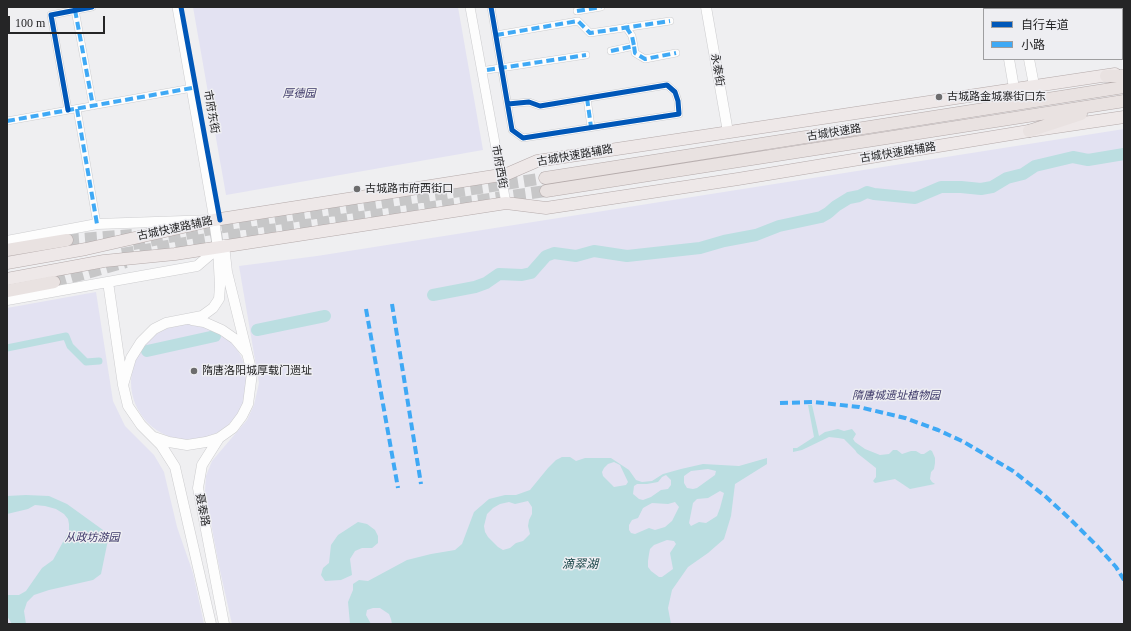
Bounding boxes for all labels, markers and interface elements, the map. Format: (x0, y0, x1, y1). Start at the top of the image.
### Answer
scale bar (10, 8, 107, 34)
legend (983, 8, 1123, 60)
text: 100 m (15, 16, 45, 30)
text: 自行车道 (1021, 18, 1069, 32)
text: 小路 (1021, 38, 1045, 52)
street label: 永泰街 (708, 53, 726, 87)
park label: 厚德园 (283, 87, 315, 101)
street label: 市府东街 (201, 89, 221, 135)
place label: 古城路金城寨街口东 (947, 90, 1046, 104)
marker: 古城路金城寨街口东 (934, 92, 944, 102)
street label: 古城快速路 (806, 122, 862, 144)
street label: 古城快速路辅路 (859, 140, 937, 166)
street label: 古城快速路辅路 (536, 143, 614, 169)
street label: 市府西街 (489, 144, 509, 190)
place label: 古城路市府西街口 (365, 182, 453, 196)
marker: 古城路市府西街口 (352, 184, 362, 194)
street label: 古城快速路辅路 (136, 215, 214, 243)
place label: 隋唐洛阳城厚载门遗址 (202, 364, 312, 378)
marker: 隋唐洛阳城厚载门遗址 (189, 366, 199, 376)
park label: 隋唐城遗址植物园 (852, 389, 940, 403)
street label: 聂泰路 (192, 493, 212, 527)
park label: 从政坊游园 (65, 531, 119, 545)
water label: 滴翠湖 (562, 558, 598, 572)

